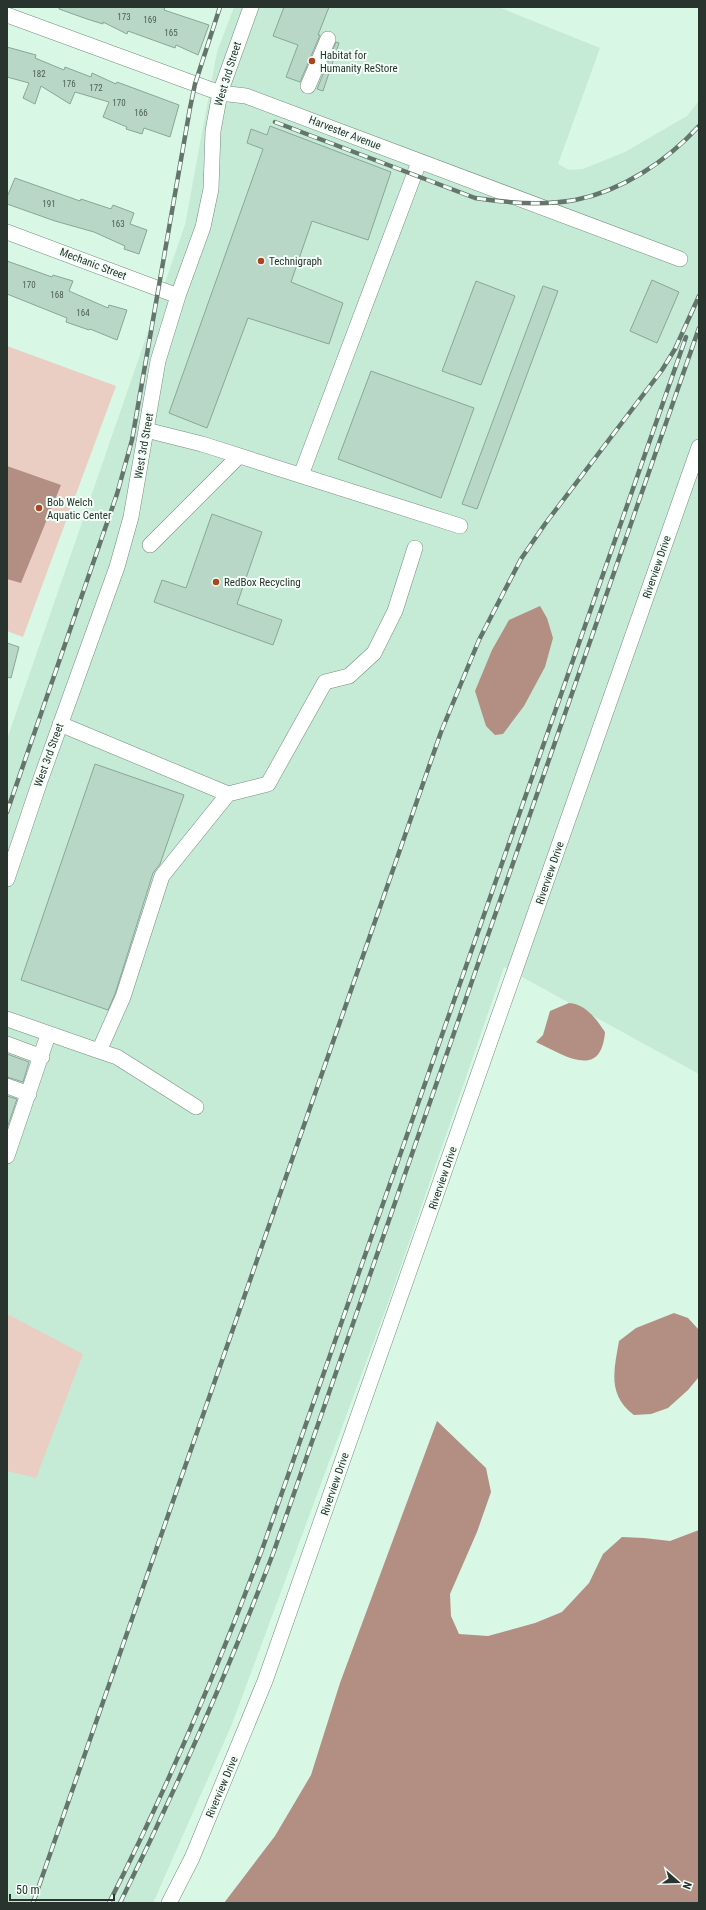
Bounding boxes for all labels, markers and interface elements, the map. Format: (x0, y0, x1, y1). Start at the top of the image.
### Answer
house number: 173 (117, 12, 131, 22)
house number: 169 (143, 15, 157, 25)
house number: 165 (164, 28, 178, 38)
street label: West 3rd Street (212, 40, 244, 108)
place label: Habitat for Humanity ReStore (320, 49, 398, 75)
marker: Habitat for Humanity ReStore (307, 56, 317, 66)
house number: 182 (32, 69, 46, 79)
house number: 176 (62, 79, 76, 89)
house number: 172 (89, 83, 103, 93)
house number: 170 (112, 98, 126, 108)
house number: 166 (134, 108, 148, 118)
street label: Harvester Avenue (307, 113, 383, 153)
house number: 191 (42, 199, 56, 209)
house number: 163 (111, 219, 125, 229)
street label: Mechanic Street (58, 245, 128, 283)
place label: Technigraph (269, 255, 322, 268)
marker: Technigraph (256, 256, 266, 266)
house number: 170 (22, 280, 36, 290)
house number: 168 (50, 290, 64, 300)
house number: 164 (76, 308, 90, 318)
street label: West 3rd Street (132, 412, 156, 480)
place label: Bob Welch Aquatic Center (47, 496, 112, 522)
marker: Bob Welch Aquatic Center (34, 503, 44, 513)
street label: Riverview Drive (640, 534, 674, 600)
place label: RedBox Recycling (224, 576, 301, 589)
marker: RedBox Recycling (211, 577, 221, 587)
street label: West 3rd Street (32, 721, 66, 789)
street label: Riverview Drive (533, 840, 567, 906)
street label: Riverview Drive (426, 1145, 460, 1211)
street label: Riverview Drive (318, 1451, 352, 1517)
street label: Riverview Drive (203, 1754, 241, 1820)
north arrow (658, 1862, 698, 1902)
scale bar (10, 1876, 114, 1902)
text: N (680, 1880, 694, 1891)
text: 50 m (16, 1883, 40, 1897)

